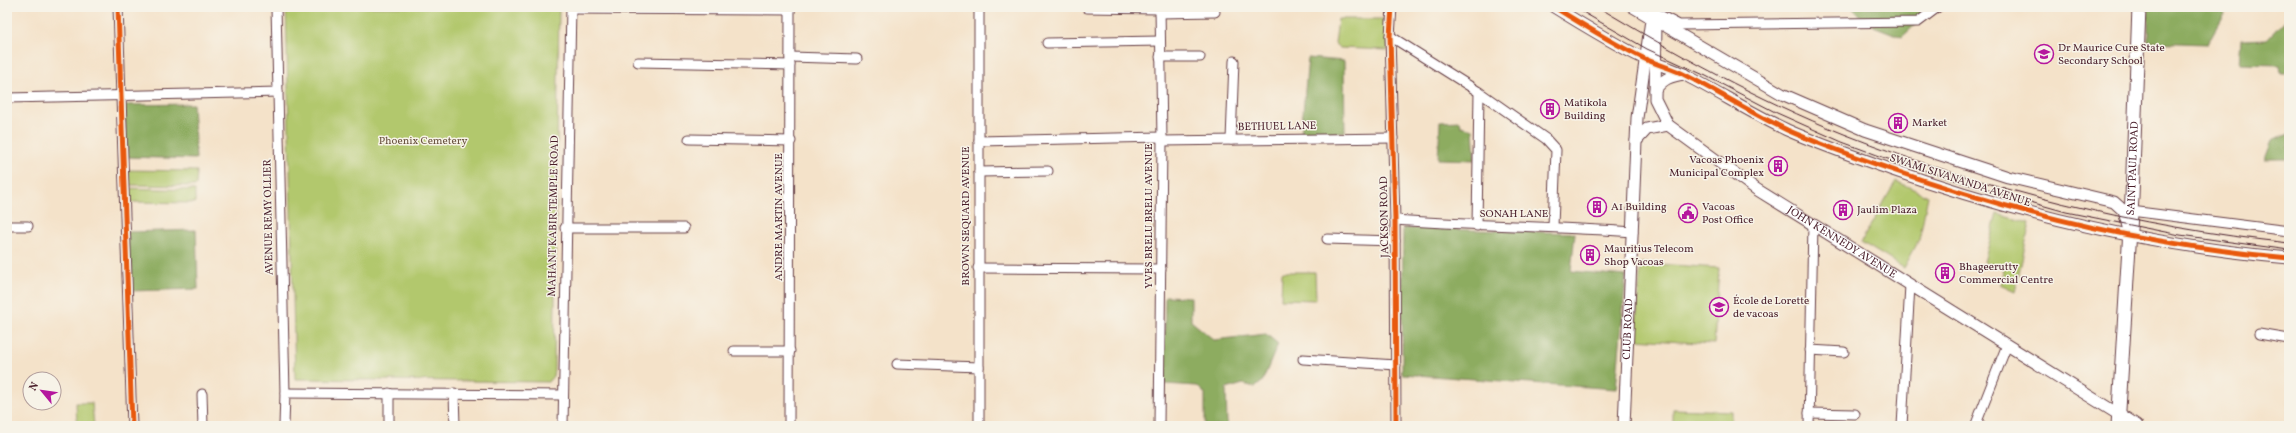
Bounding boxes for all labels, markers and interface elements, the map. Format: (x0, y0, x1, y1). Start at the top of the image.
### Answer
place label: Dr Maurice Cure State Secondary School (2058, 41, 2165, 69)
school or university icon: Dr Maurice Cure State Secondary School (2033, 43, 2055, 65)
place label: Matikola Building (1564, 96, 1608, 124)
building icon: Matikola Building (1539, 98, 1561, 120)
building icon: Market (1887, 112, 1909, 134)
place label: Market (1912, 116, 1947, 131)
street label: BETHUEL LANE (1238, 119, 1317, 135)
street label: SAINT PAUL ROAD (2123, 121, 2142, 216)
park label: Phoenix Cemetery (379, 134, 467, 149)
street label: MAHANT KABIR TEMPLE ROAD (545, 135, 563, 297)
street label: YVES BRELU BRELU AVENUE (1142, 143, 1157, 289)
street label: BROWN SEQUARD AVENUE (959, 146, 974, 286)
street label: SWAMI SIVANANDA AVENUE (1887, 151, 2033, 211)
street label: ANDRE MARTIN AVENUE (772, 153, 787, 281)
place label: Vacoas Phoenix Municipal Complex (1669, 153, 1764, 181)
building icon: Vacoas Phoenix Municipal Complex (1767, 155, 1789, 177)
street label: AVENUE REMY OLLIER (260, 158, 278, 275)
street label: JACKSON ROAD (1377, 176, 1393, 258)
building icon: A1 Building (1586, 196, 1608, 218)
building icon: Jaulim Plaza (1832, 199, 1854, 221)
place label: A1 Building (1611, 200, 1667, 215)
place label: Vacoas Post Office (1702, 200, 1753, 228)
public building icon: Vacoas Post Office (1677, 202, 1699, 224)
street label: JOHN KENNEDY AVENUE (1784, 203, 1900, 282)
place label: Jaulim Plaza (1857, 203, 1918, 218)
street label: SONAH LANE (1480, 207, 1549, 222)
place label: Mauritius Telecom Shop Vacoas (1604, 242, 1694, 270)
building icon: Mauritius Telecom Shop Vacoas (1579, 244, 1601, 266)
place label: Bhageerutty Commercial Centre (1959, 260, 2053, 288)
building icon: Bhageerutty Commercial Centre (1934, 262, 1956, 284)
place label: École de Lorette de vacoas (1733, 294, 1809, 322)
school or university icon: École de Lorette de vacoas (1708, 296, 1730, 318)
street label: CLUB ROAD (1619, 298, 1637, 360)
north arrow (22, 371, 62, 411)
text: N (26, 380, 43, 394)

